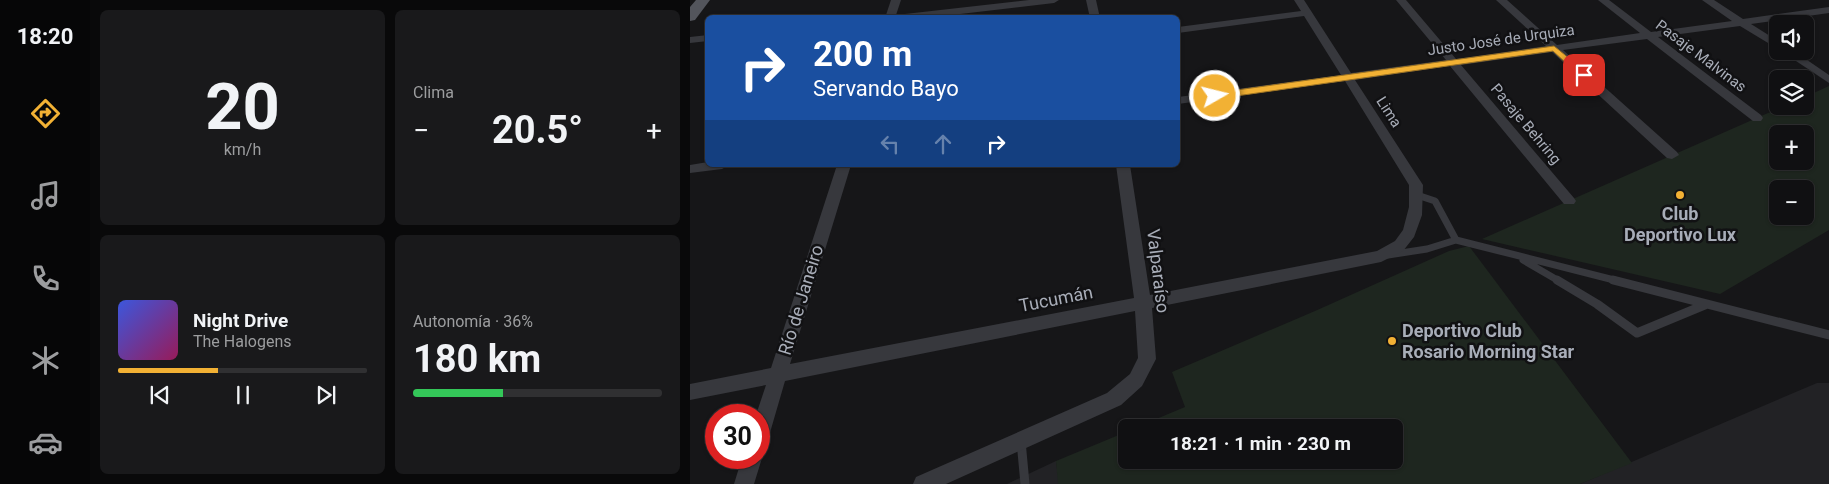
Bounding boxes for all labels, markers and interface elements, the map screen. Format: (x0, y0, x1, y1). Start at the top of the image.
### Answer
map controls (1769, 15, 1814, 225)
button: sound (1769, 15, 1814, 60)
street label: Pasaje Malvinas (1652, 16, 1750, 96)
street label: Justo José de Urquiza (1426, 21, 1576, 59)
text: 18:20 (17, 24, 73, 49)
text: 200 m (813, 34, 912, 75)
icon: right (730, 35, 795, 100)
pin (1563, 54, 1605, 96)
icon: arrive (1570, 61, 1598, 89)
text: 20 (205, 69, 280, 145)
position arrow (1188, 69, 1240, 121)
button: layers (1769, 70, 1814, 115)
text: Servando Bayo (813, 76, 959, 101)
street label: Pasaje Behring (1487, 80, 1565, 168)
text: Clima (413, 83, 454, 102)
street label: Lima (1372, 93, 1406, 131)
icon: directions (28, 96, 63, 131)
text: 20.5° (492, 108, 583, 152)
text: − (413, 114, 429, 147)
text: + (646, 114, 662, 147)
button: + (1769, 125, 1814, 170)
icon: left (876, 130, 904, 158)
icon: ahead (929, 130, 957, 158)
icon: right (982, 130, 1010, 158)
text: km/h (224, 140, 261, 159)
icon: music (28, 178, 63, 213)
button: − (1769, 180, 1814, 225)
marker: Club Deportivo Lux (1674, 189, 1686, 201)
place label: Club Deportivo Lux (1624, 203, 1737, 245)
street label: Valparaíso (1143, 228, 1174, 314)
street label: Río de Janeiro (774, 242, 827, 358)
icon: phone (28, 261, 63, 296)
street label: Tucumán (1017, 281, 1095, 316)
text: Night Drive (193, 309, 288, 332)
text: Autonomía · 36% (413, 312, 533, 331)
place label: Deportivo Club Rosario Morning Star (1402, 320, 1575, 362)
text: The Halogens (193, 332, 292, 351)
marker: Deportivo Club Rosario Morning Star (1386, 335, 1398, 347)
text: 180 km (413, 337, 541, 381)
icon: climate (28, 343, 63, 378)
icon: previous (146, 381, 174, 409)
icon: pause (229, 381, 257, 409)
icon: next (312, 381, 340, 409)
speed limit sign: 30 (705, 404, 770, 469)
icon: car (28, 425, 63, 460)
text: 18:21 · 1 min · 230 m (1170, 432, 1351, 455)

